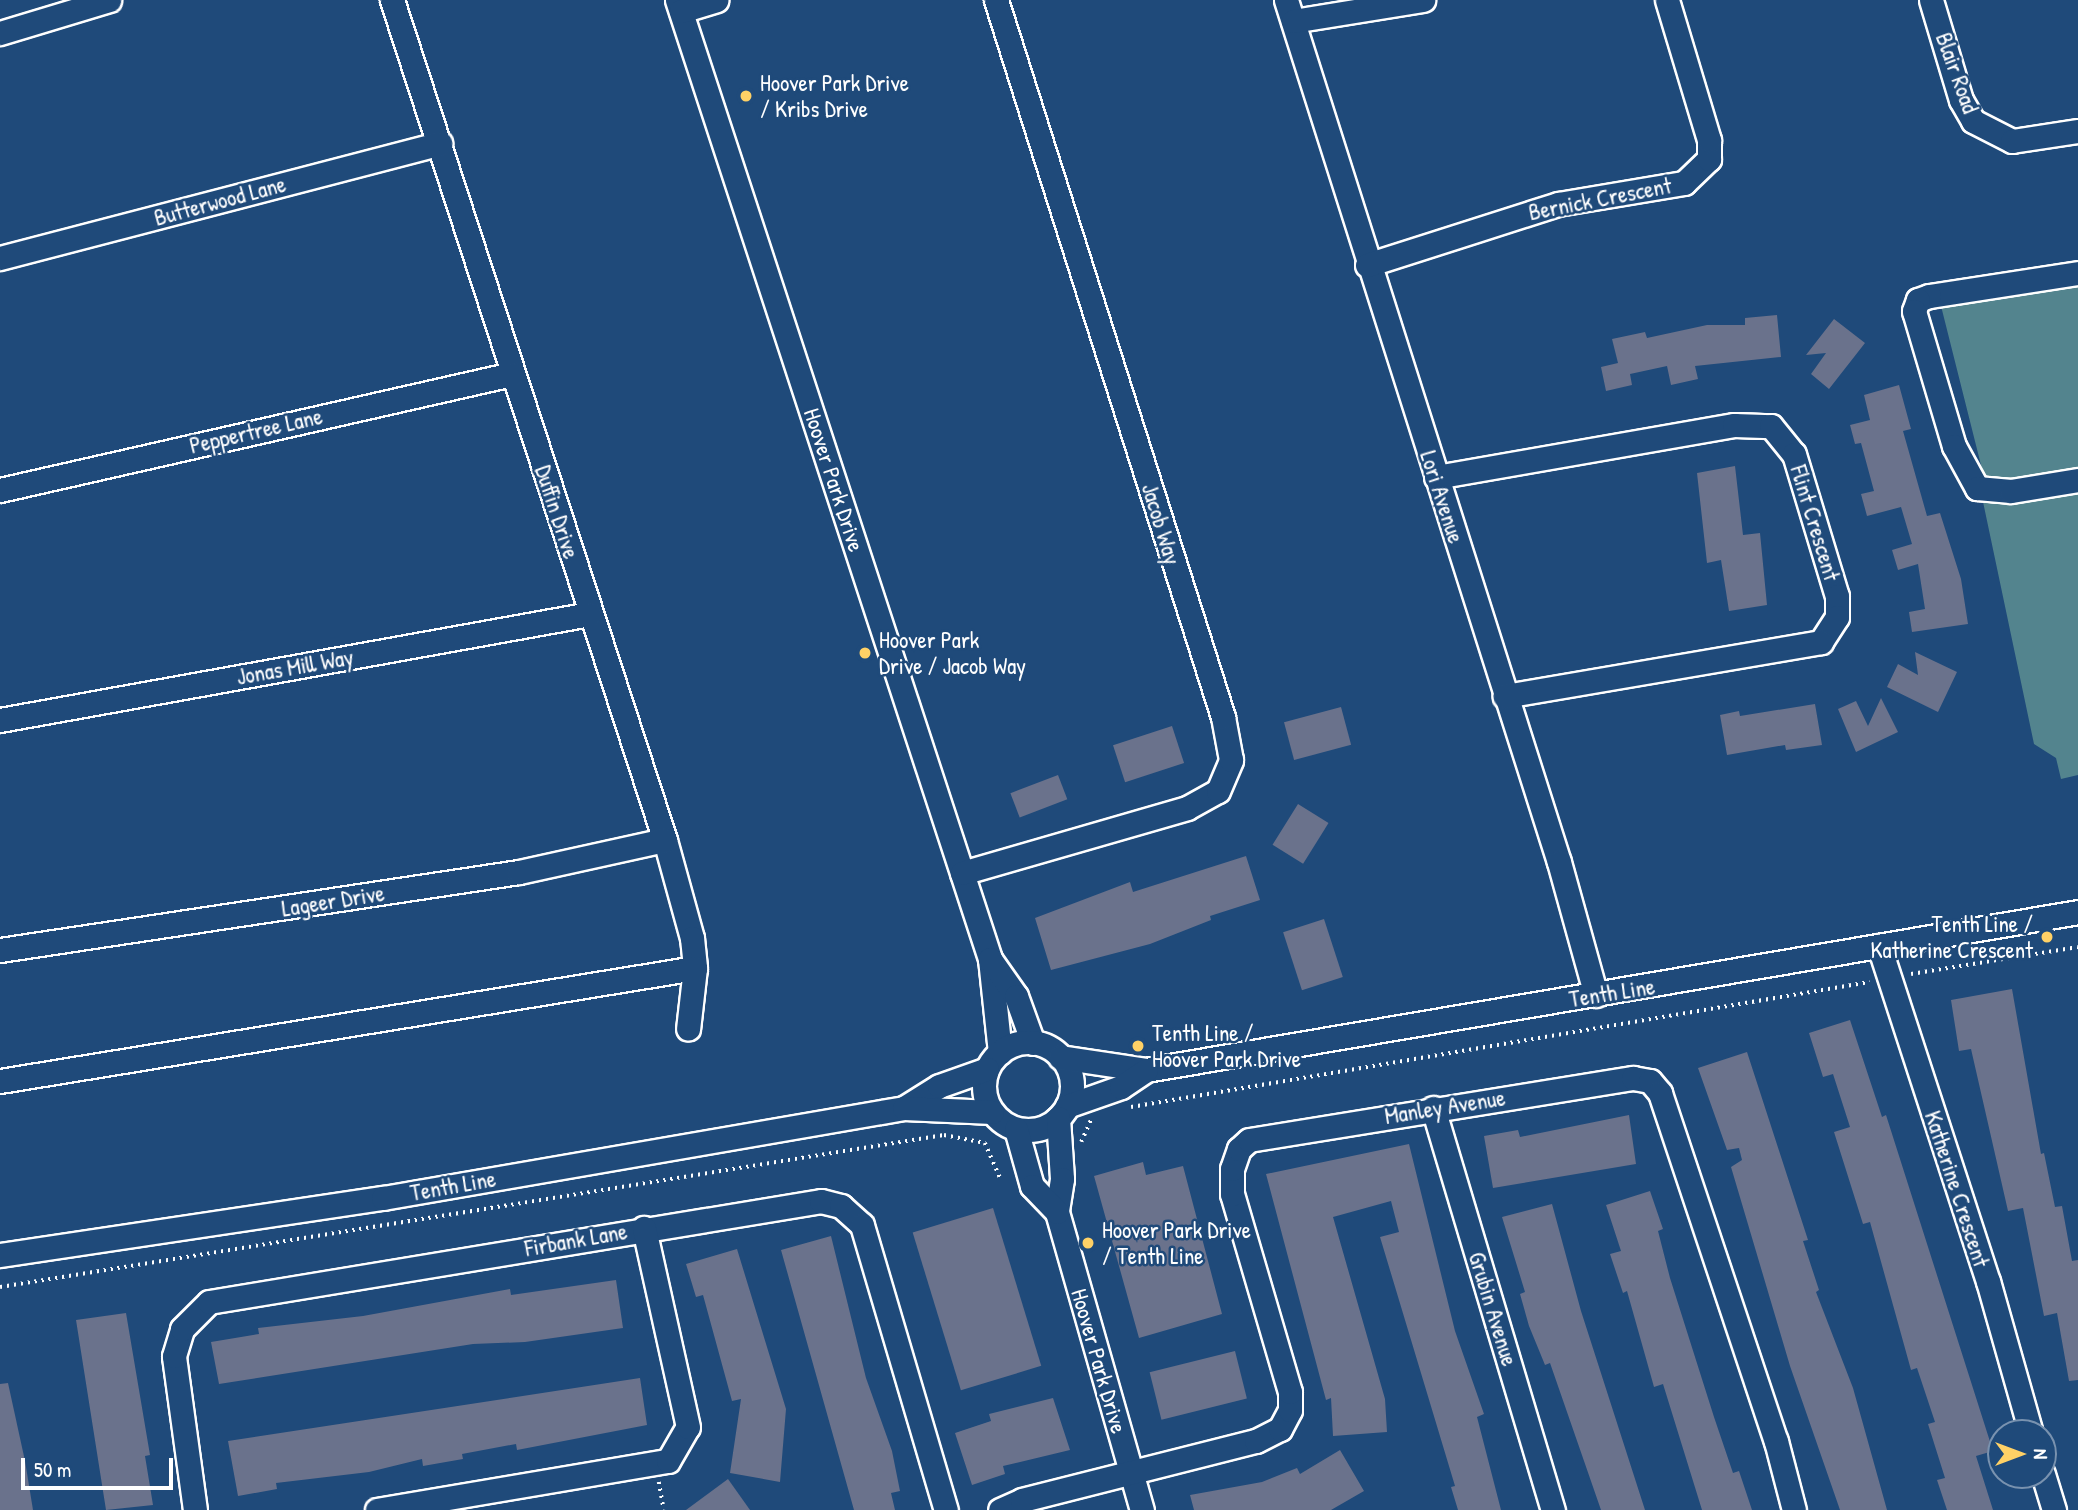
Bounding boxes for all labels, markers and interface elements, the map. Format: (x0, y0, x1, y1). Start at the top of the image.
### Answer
street label: Blair Road (1930, 29, 1984, 117)
place label: Hoover Park Drive / Kribs Drive (760, 69, 909, 123)
marker: Hoover Park Drive / Kribs Drive (738, 88, 754, 104)
street label: Butterwood Lane (151, 170, 289, 232)
street label: Bernick Crescent (1526, 172, 1674, 226)
street label: Peppertree Lane (187, 402, 325, 460)
street label: Hoover Park Drive (798, 405, 870, 555)
street label: Lori Avenue (1414, 447, 1470, 547)
street label: Duffin Drive (529, 462, 585, 562)
street label: Flint Crescent (1784, 462, 1846, 584)
street label: Jacob Way (1136, 480, 1186, 568)
place label: Hoover Park Drive / Jacob Way (879, 626, 1026, 680)
street label: Jonas Mill Way (234, 643, 356, 691)
marker: Hoover Park Drive / Jacob Way (857, 645, 873, 661)
street label: Lageer Drive (280, 879, 386, 923)
place label: Tenth Line / Katherine Crescent (1871, 910, 2033, 964)
marker: Tenth Line / Katherine Crescent (2039, 929, 2055, 945)
street label: Tenth Line (1567, 973, 1657, 1013)
place label: Tenth Line / Hoover Park Drive (1152, 1019, 1301, 1073)
marker: Tenth Line / Hoover Park Drive (1130, 1038, 1146, 1054)
street label: Manley Avenue (1383, 1084, 1507, 1130)
street label: Katherine Crescent (1919, 1107, 1995, 1271)
street label: Tenth Line (408, 1165, 498, 1207)
place label: Hoover Park Drive / Tenth Line (1102, 1216, 1251, 1270)
street label: Firbank Lane (523, 1217, 629, 1263)
marker: Hoover Park Drive / Tenth Line (1080, 1235, 1096, 1251)
street label: Grubin Avenue (1463, 1249, 1523, 1369)
street label: Hoover Park Drive (1065, 1286, 1133, 1436)
north arrow (1987, 1419, 2057, 1489)
scale bar (24, 1444, 177, 1488)
text: N (2028, 1449, 2054, 1459)
text: 50 m (34, 1455, 71, 1484)

